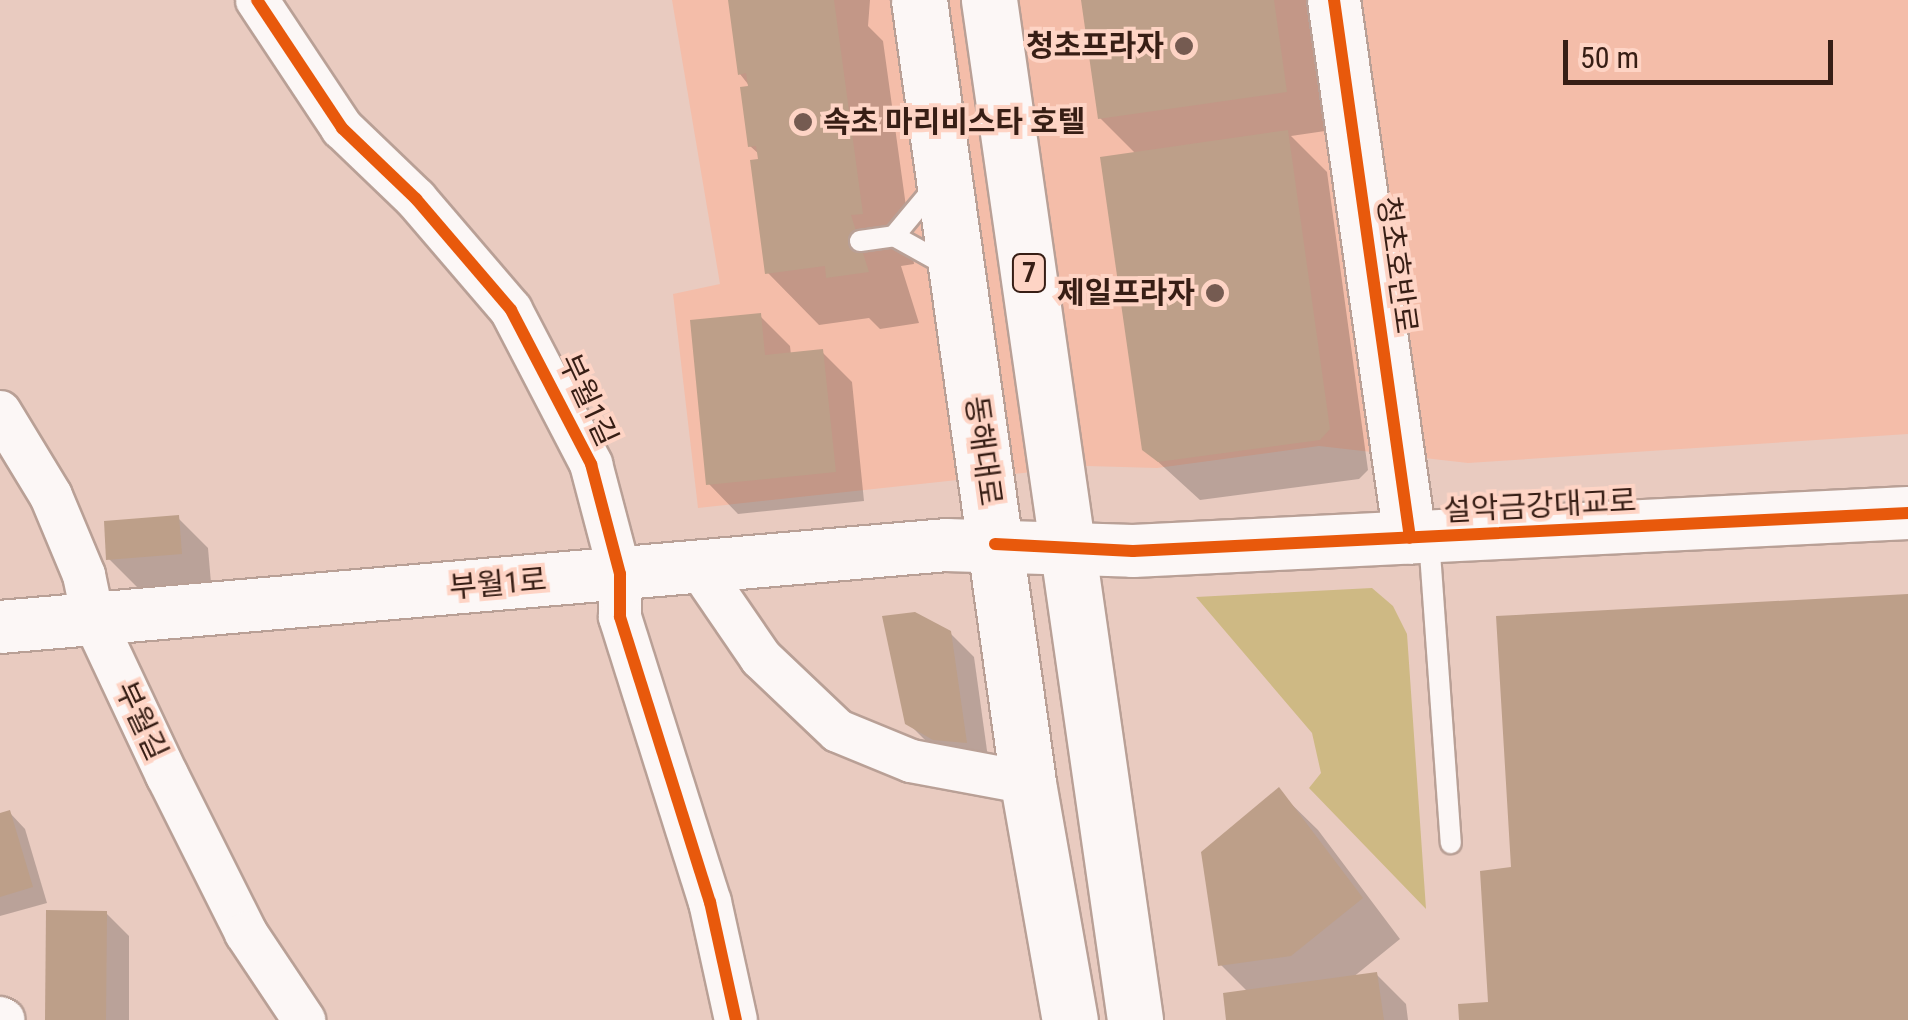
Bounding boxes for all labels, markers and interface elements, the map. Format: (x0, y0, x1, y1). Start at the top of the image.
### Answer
scale bar (1568, 20, 1838, 82)
place label: 청초프라자 (1026, 28, 1164, 64)
marker: 청초프라자 (1173, 35, 1195, 57)
text: 50 m (1580, 40, 1639, 75)
place label: 속초 마리비스타 호텔 (823, 104, 1085, 140)
marker: 속초 마리비스타 호텔 (792, 111, 814, 133)
street label: 청초호반로 (1370, 194, 1424, 336)
road number: 7 (1012, 250, 1046, 296)
place label: 제일프라자 (1057, 275, 1195, 311)
marker: 제일프라자 (1204, 282, 1226, 304)
street label: 부월1길 (551, 348, 625, 452)
street label: 동해대로 (957, 394, 1009, 508)
street label: 설악금강대교로 (1443, 483, 1637, 529)
street label: 부월1로 (448, 562, 548, 606)
street label: 부월길 (107, 676, 175, 766)

